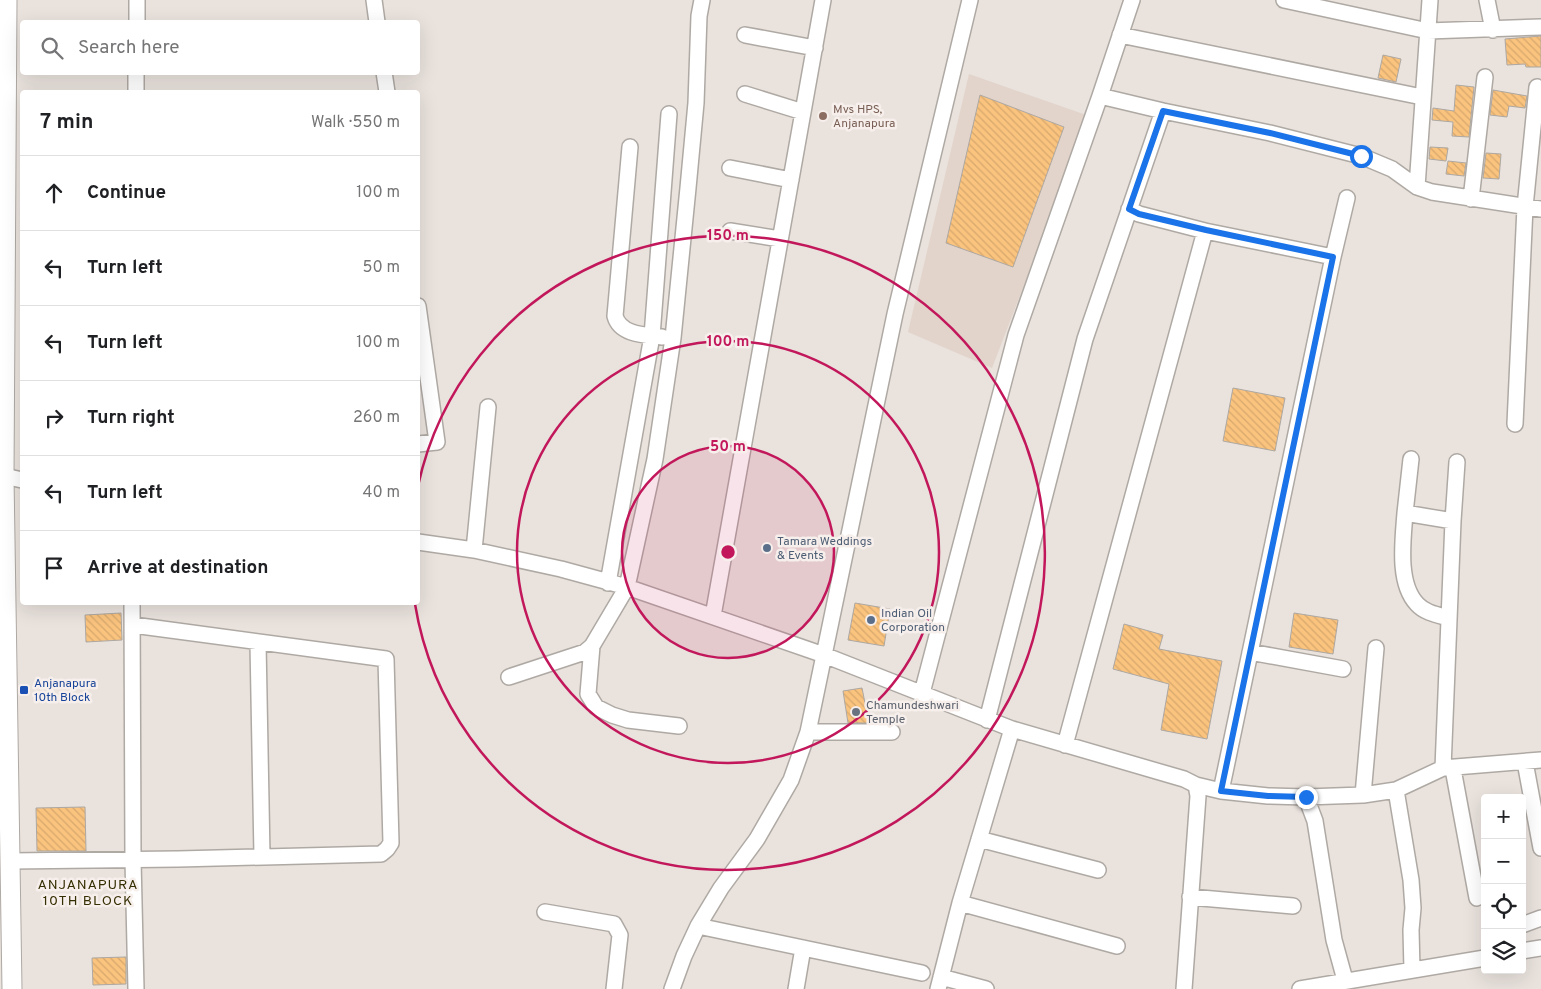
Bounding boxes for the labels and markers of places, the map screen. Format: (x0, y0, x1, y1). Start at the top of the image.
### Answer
place label: Mvs HPS, Anjanapura (833, 102, 895, 132)
marker: Mvs HPS, Anjanapura (817, 110, 829, 122)
place label: Tamara Weddings & Events (777, 534, 872, 564)
marker: Tamara Weddings & Events (761, 542, 773, 554)
centre of rings (719, 543, 737, 561)
place label: Indian Oil Corporation (881, 606, 945, 636)
marker: Indian Oil Corporation (865, 614, 877, 626)
place label: Anjanapura 10th Block (34, 676, 96, 706)
marker: Anjanapura 10th Block (18, 684, 30, 696)
place label: Chamundeshwari Temple (866, 698, 959, 728)
marker: Chamundeshwari Temple (850, 706, 862, 718)

